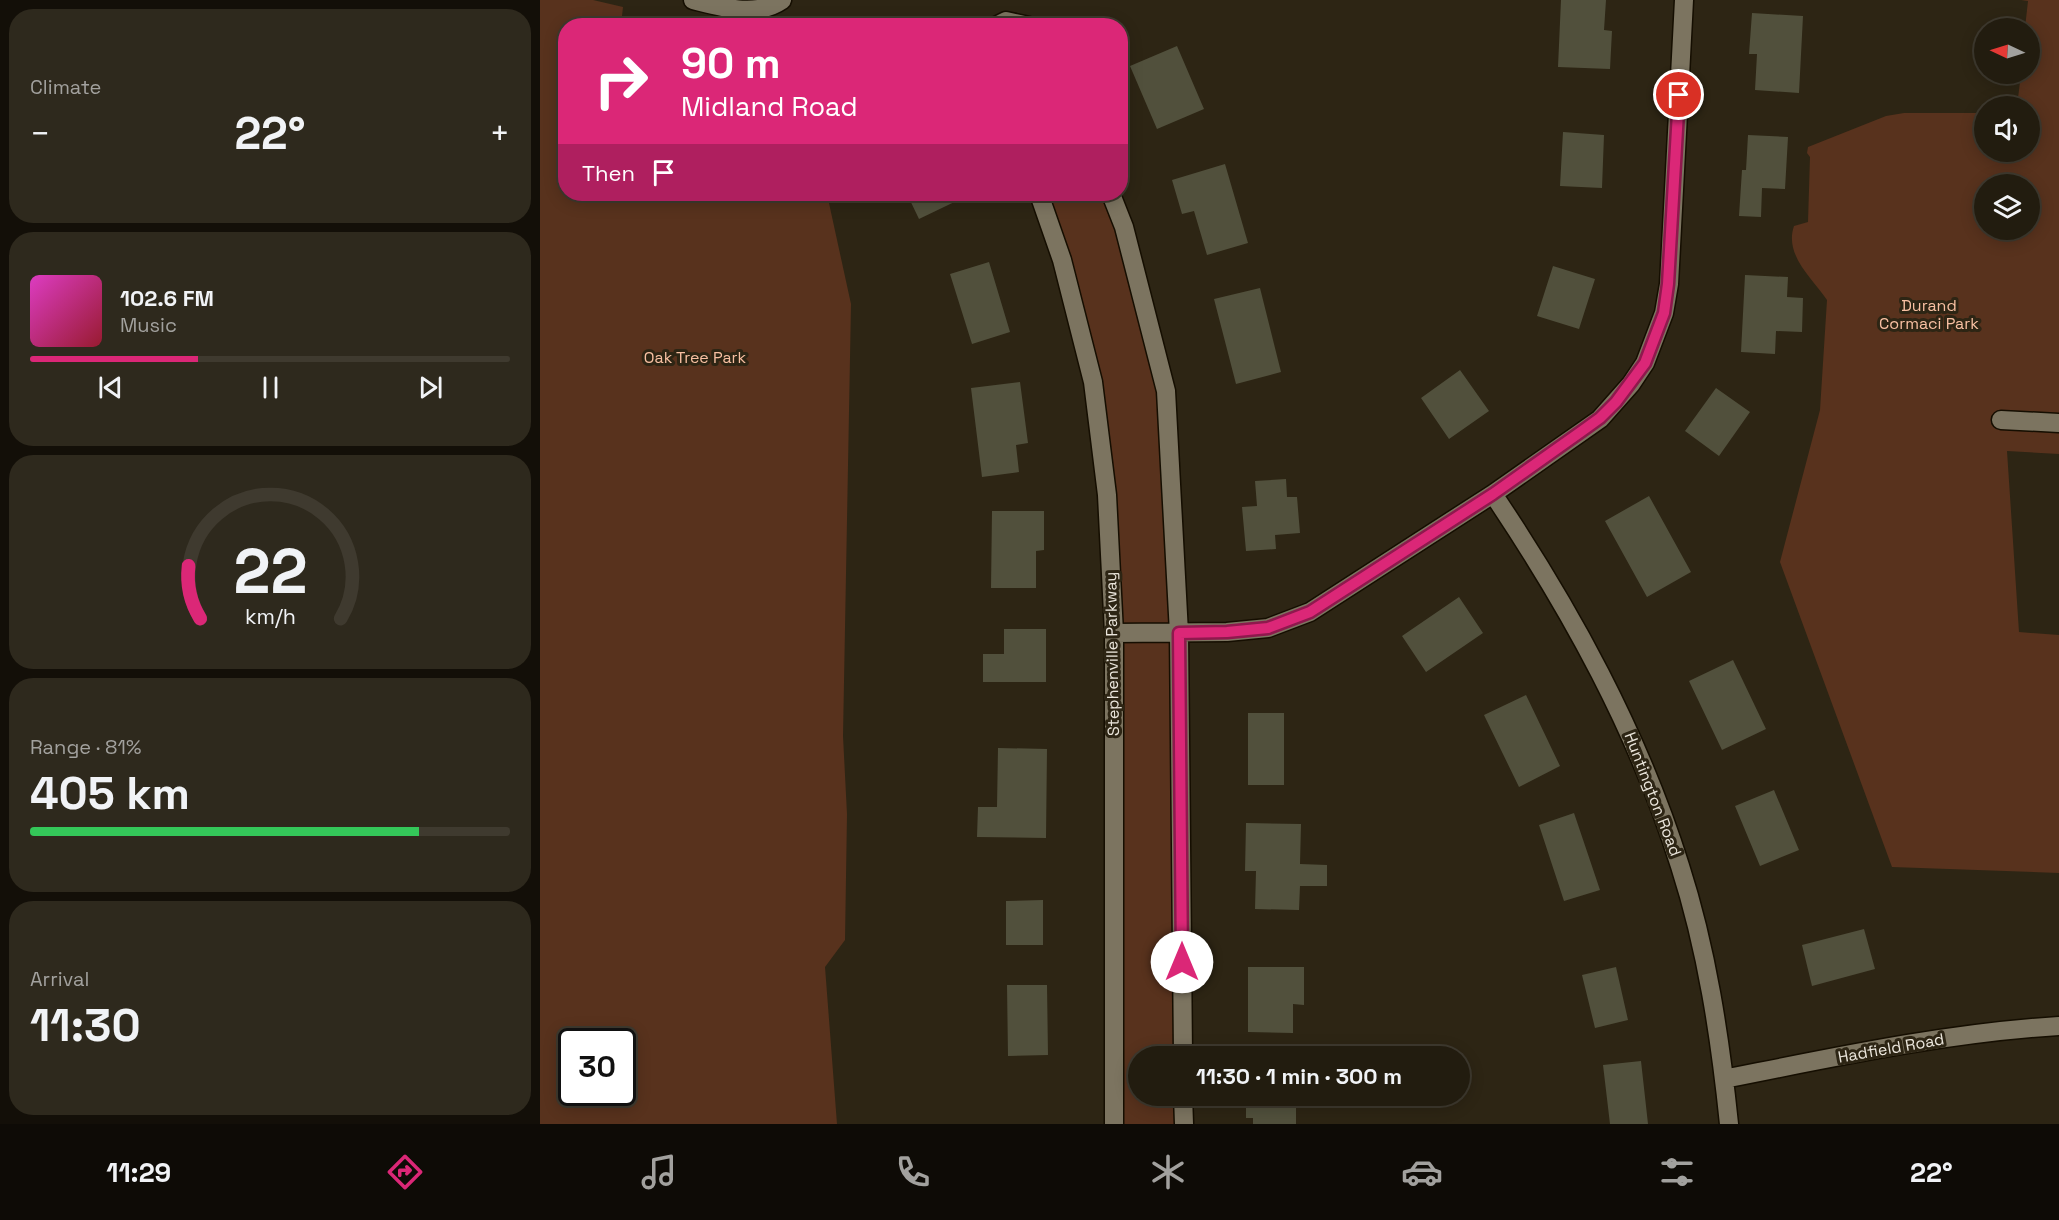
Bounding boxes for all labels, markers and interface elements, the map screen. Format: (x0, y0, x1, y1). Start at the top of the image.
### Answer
north arrow (1974, 18, 2040, 84)
map controls (1974, 18, 2040, 240)
text: 90 m (681, 37, 781, 90)
icon: right (582, 42, 660, 120)
pin (1653, 69, 1704, 120)
text: Climate (30, 74, 101, 100)
icon: arrive (1662, 78, 1695, 111)
text: Midland Road (681, 89, 858, 124)
button: sound (1974, 96, 2040, 162)
text: 22° (234, 105, 306, 162)
text: − (30, 113, 50, 155)
text: + (490, 113, 510, 155)
icon: arrive (647, 156, 680, 189)
text: Then (582, 159, 635, 187)
button: layers (1974, 174, 2040, 240)
text: 102.6 FM (120, 284, 214, 312)
park label: Durand Cormaci Park (1879, 295, 1979, 334)
text: Music (120, 312, 177, 338)
park label: Oak Tree Park (644, 347, 747, 368)
icon: previous (94, 371, 127, 404)
icon: pause (254, 371, 287, 404)
icon: next (414, 371, 447, 404)
text: 22 (233, 532, 307, 611)
street label: Stephenville Parkway (1100, 572, 1124, 736)
text: km/h (244, 603, 296, 630)
street label: Huntington Road (1620, 729, 1686, 859)
text: Range · 81% (30, 734, 141, 760)
text: 405 km (30, 765, 190, 822)
position arrow (1150, 930, 1214, 994)
text: Arrival (30, 966, 89, 992)
text: 11:30 (30, 997, 141, 1054)
speed limit sign: 30 (558, 1028, 636, 1106)
street label: Hadfield Road (1836, 1028, 1946, 1068)
text: 11:30 · 1 min · 300 m (1196, 1062, 1402, 1090)
icon: directions (384, 1151, 426, 1193)
icon: music (638, 1151, 680, 1193)
icon: phone (892, 1151, 934, 1193)
icon: climate (1147, 1151, 1189, 1193)
icon: car (1401, 1151, 1443, 1193)
icon: filters (1656, 1151, 1698, 1193)
text: 11:29 (106, 1155, 171, 1190)
text: 22° (1910, 1155, 1953, 1190)

